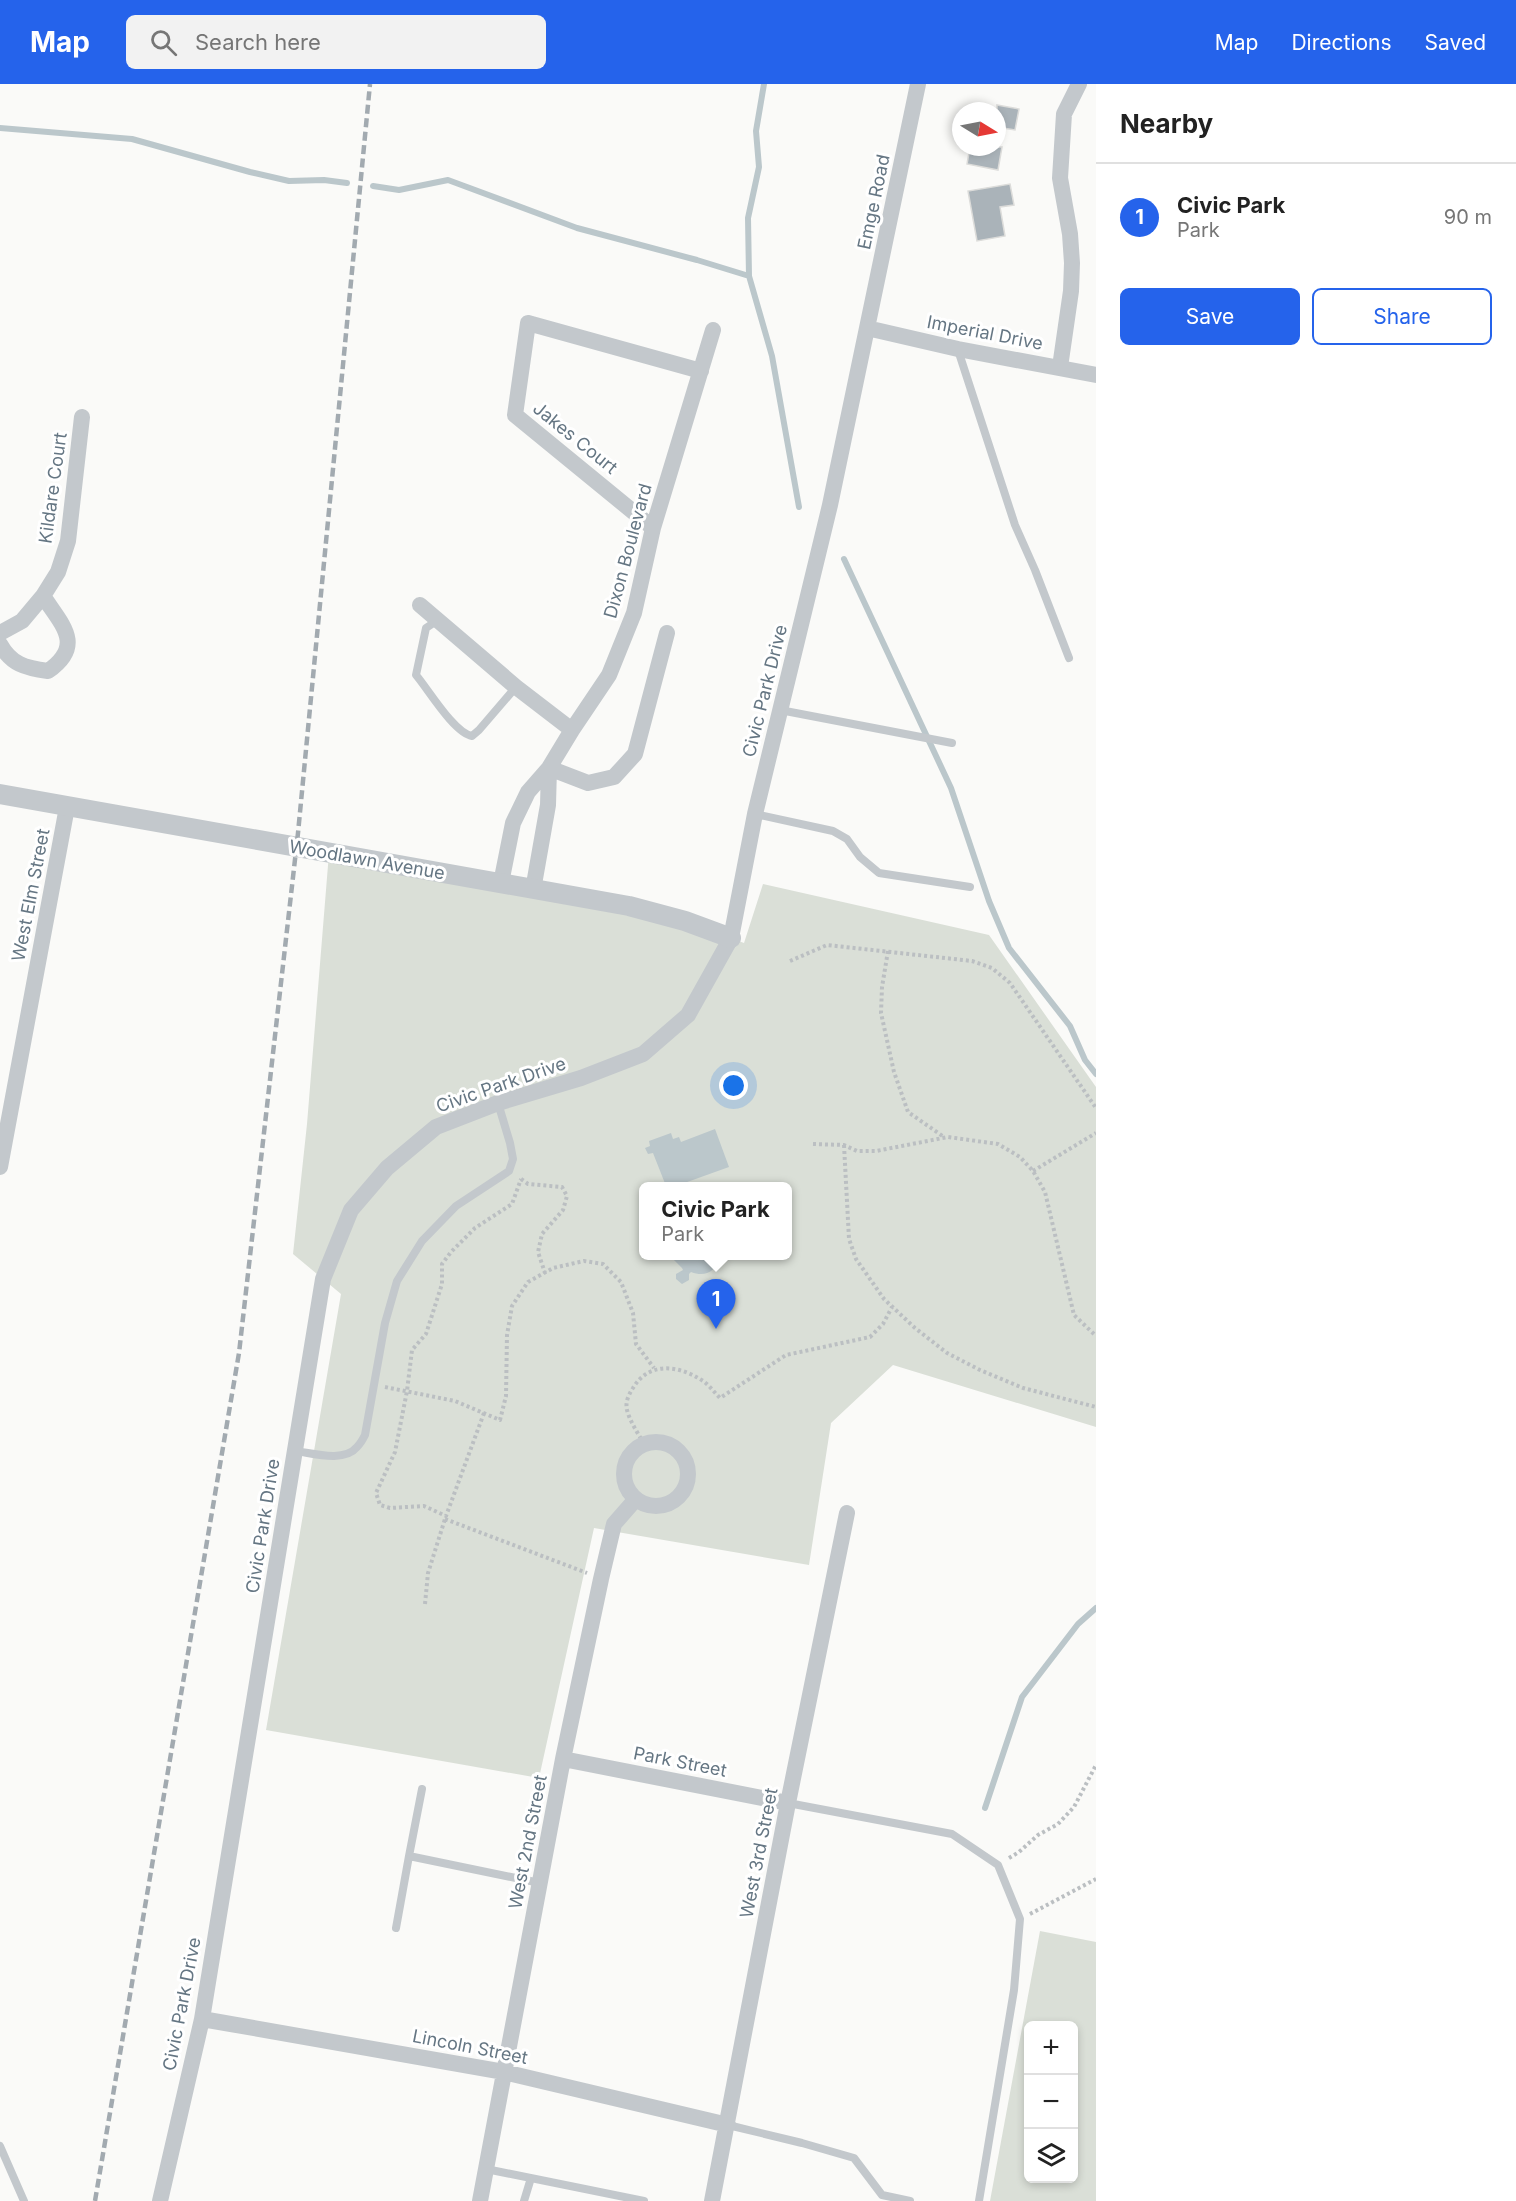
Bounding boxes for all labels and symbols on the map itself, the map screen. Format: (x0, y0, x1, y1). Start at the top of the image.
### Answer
north arrow (952, 102, 1006, 156)
street label: Emge Road (853, 152, 894, 251)
street label: Imperial Drive (925, 311, 1045, 354)
street label: Jakes Court (529, 397, 622, 478)
street label: Kildare Court (34, 431, 71, 545)
street label: Dixon Boulevard (599, 481, 656, 621)
street label: Civic Park Drive (738, 623, 791, 759)
street label: West Elm Street (7, 827, 54, 963)
street label: Woodlawn Avenue (288, 835, 446, 884)
street label: Civic Park Drive (433, 1053, 568, 1117)
your location (719, 1071, 748, 1100)
pin: 1 (696, 1280, 736, 1329)
street label: Civic Park Drive (242, 1457, 283, 1595)
street label: Park Street (632, 1742, 729, 1781)
street label: West 2nd Street (504, 1773, 551, 1911)
street label: West 3rd Street (736, 1786, 781, 1920)
street label: Civic Park Drive (158, 1935, 205, 2072)
street label: Lincoln Street (411, 2025, 530, 2068)

